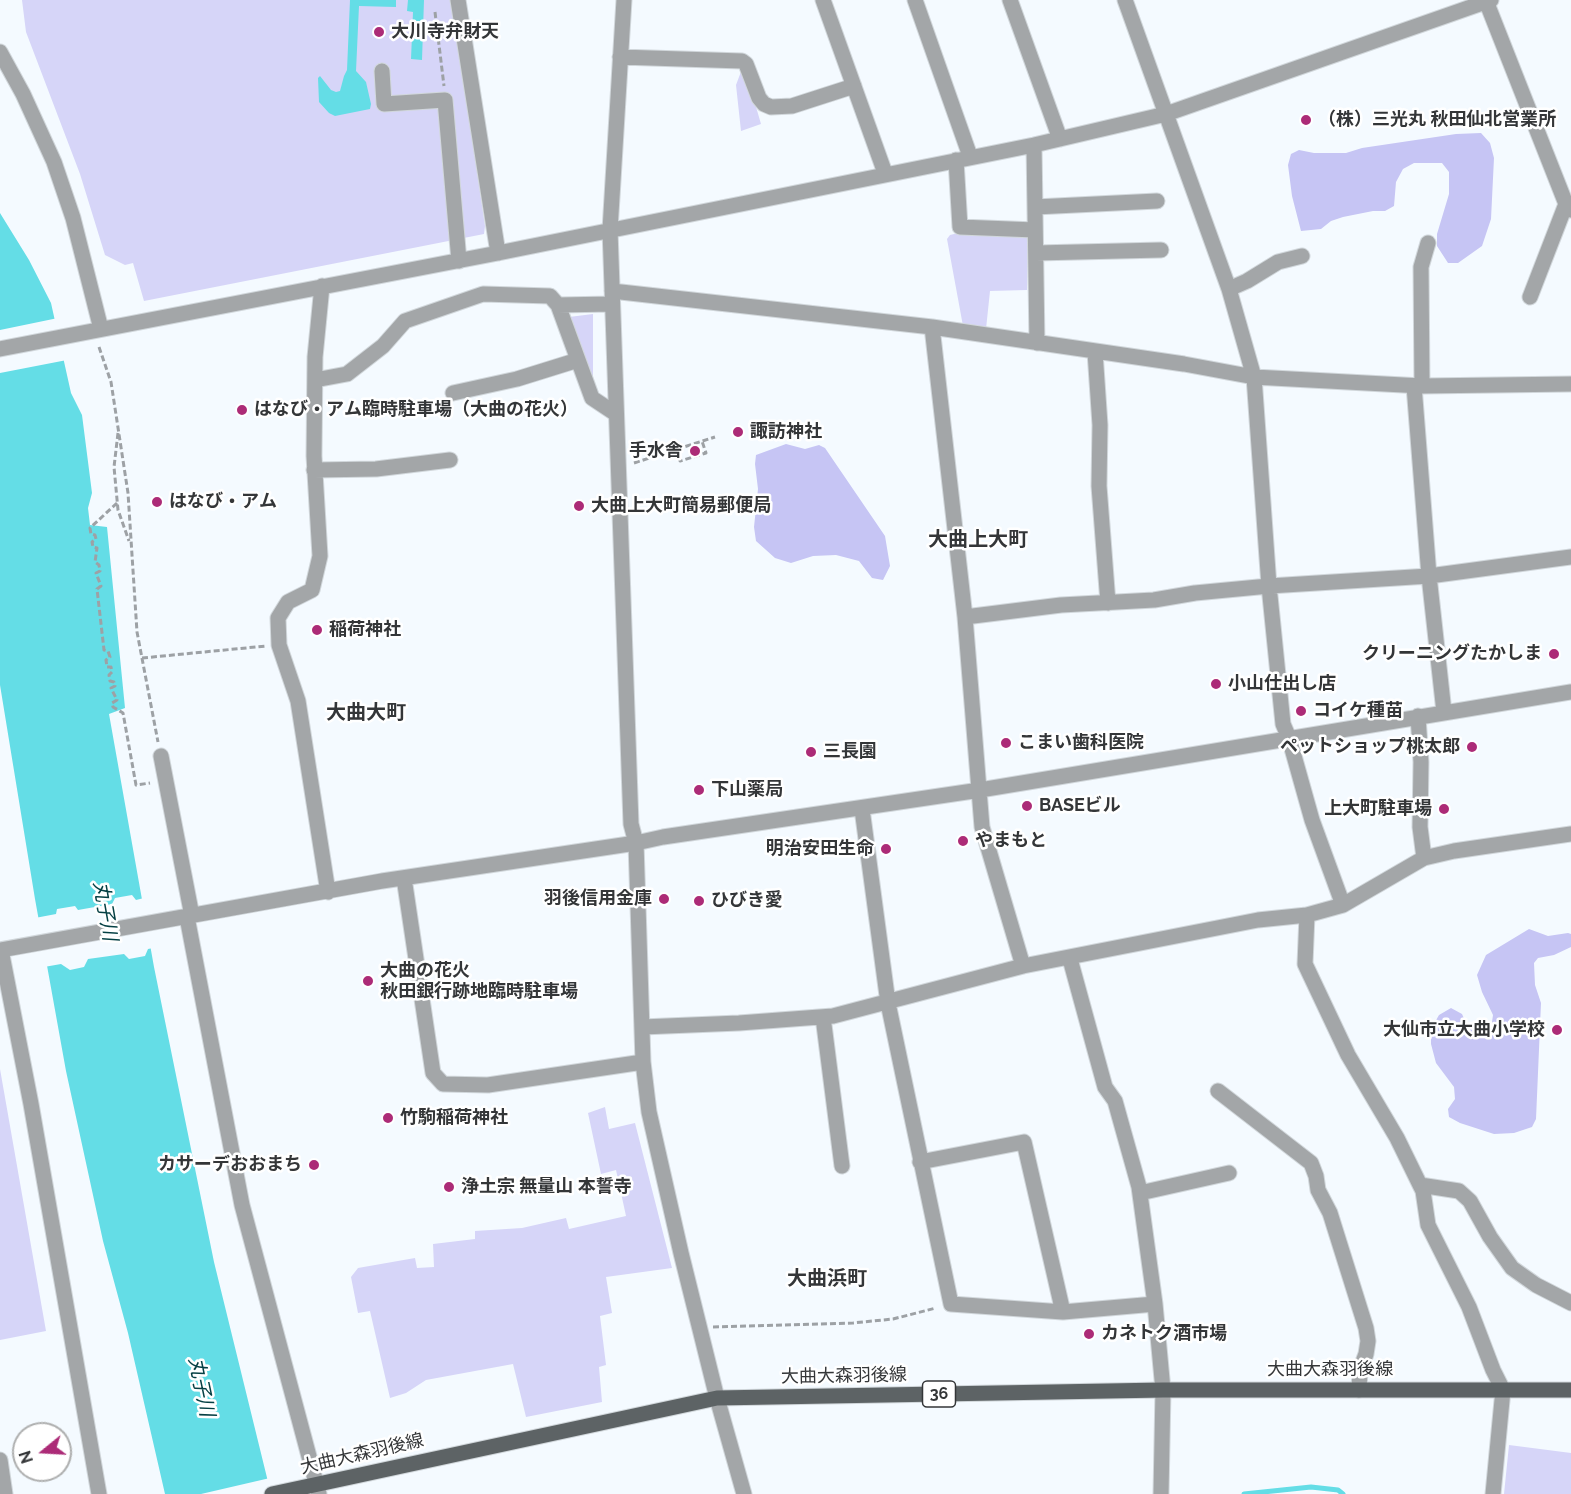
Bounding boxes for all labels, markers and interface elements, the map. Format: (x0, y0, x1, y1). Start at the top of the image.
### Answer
place label: 大川寺弁財天 (391, 21, 499, 43)
marker: 大川寺弁財天 (372, 25, 386, 39)
place label: （株）三光丸 秋田仙北営業所 (1318, 109, 1556, 131)
marker: （株）三光丸 秋田仙北営業所 (1299, 113, 1313, 127)
place label: はなび・アム臨時駐車場（大曲の花火） (254, 399, 578, 421)
marker: はなび・アム臨時駐車場（大曲の花火） (235, 403, 249, 417)
place label: 諏訪神社 (750, 421, 822, 443)
marker: 諏訪神社 (731, 425, 745, 439)
place label: 手水舎 (629, 440, 683, 462)
marker: 手水舎 (688, 444, 702, 458)
place label: はなび・アム (169, 491, 277, 513)
marker: はなび・アム (150, 495, 164, 509)
place label: 大曲上大町簡易郵便局 (591, 495, 771, 517)
marker: 大曲上大町簡易郵便局 (572, 499, 586, 513)
district label: 大曲上大町 (928, 528, 1028, 552)
place label: 稲荷神社 (329, 619, 401, 641)
marker: 稲荷神社 (310, 623, 324, 637)
place label: クリーニングたかしま (1362, 643, 1542, 665)
marker: クリーニングたかしま (1547, 647, 1561, 661)
place label: 小山仕出し店 (1228, 673, 1336, 695)
marker: 小山仕出し店 (1209, 677, 1223, 691)
place label: コイケ種苗 (1313, 700, 1403, 722)
district label: 大曲大町 (326, 701, 406, 725)
marker: コイケ種苗 (1294, 704, 1308, 718)
place label: こまい歯科医院 (1018, 732, 1144, 754)
marker: こまい歯科医院 (999, 736, 1013, 750)
place label: ペットショップ桃太郎 (1280, 736, 1460, 758)
marker: ペットショップ桃太郎 (1465, 740, 1479, 754)
place label: 三長園 (823, 741, 877, 763)
marker: 三長園 (804, 745, 818, 759)
place label: 下山薬局 (711, 779, 783, 801)
marker: 下山薬局 (692, 783, 706, 797)
place label: BASEビル (1039, 795, 1121, 817)
place label: 上大町駐車場 (1324, 798, 1432, 820)
marker: BASEビル (1020, 799, 1034, 813)
marker: 上大町駐車場 (1437, 802, 1451, 816)
place label: やまもと (975, 830, 1047, 852)
marker: やまもと (956, 834, 970, 848)
place label: 明治安田生命 (766, 838, 874, 860)
marker: 明治安田生命 (879, 842, 893, 856)
water label: 丸子川 (88, 879, 122, 943)
place label: 羽後信用金庫 (544, 888, 652, 910)
place label: ひびき愛 (711, 890, 783, 912)
marker: 羽後信用金庫 (657, 892, 671, 906)
marker: ひびき愛 (692, 894, 706, 908)
place label: 大曲の花火 秋田銀行跡地臨時駐車場 (380, 960, 578, 1002)
marker: 大曲の花火 秋田銀行跡地臨時駐車場 (361, 974, 375, 988)
place label: 大仙市立大曲小学校 (1383, 1019, 1545, 1041)
marker: 大仙市立大曲小学校 (1550, 1023, 1564, 1037)
place label: 竹駒稲荷神社 (400, 1107, 508, 1129)
marker: 竹駒稲荷神社 (381, 1111, 395, 1125)
place label: カサーデおおまち (158, 1154, 302, 1176)
marker: カサーデおおまち (307, 1158, 321, 1172)
place label: 浄土宗 無量山 本誓寺 (461, 1176, 632, 1198)
marker: 浄土宗 無量山 本誓寺 (442, 1180, 456, 1194)
district label: 大曲浜町 (787, 1267, 867, 1291)
place label: カネトク酒市場 (1101, 1323, 1227, 1345)
marker: カネトク酒市場 (1082, 1327, 1096, 1341)
water label: 丸子川 (183, 1355, 219, 1419)
street label: 大曲大森羽後線 (1267, 1359, 1393, 1381)
street label: 大曲大森羽後線 (781, 1364, 907, 1388)
road number: 36 (922, 1381, 956, 1407)
north arrow (12, 1422, 72, 1482)
street label: 大曲大森羽後線 (298, 1429, 426, 1479)
text: N (15, 1448, 37, 1466)

